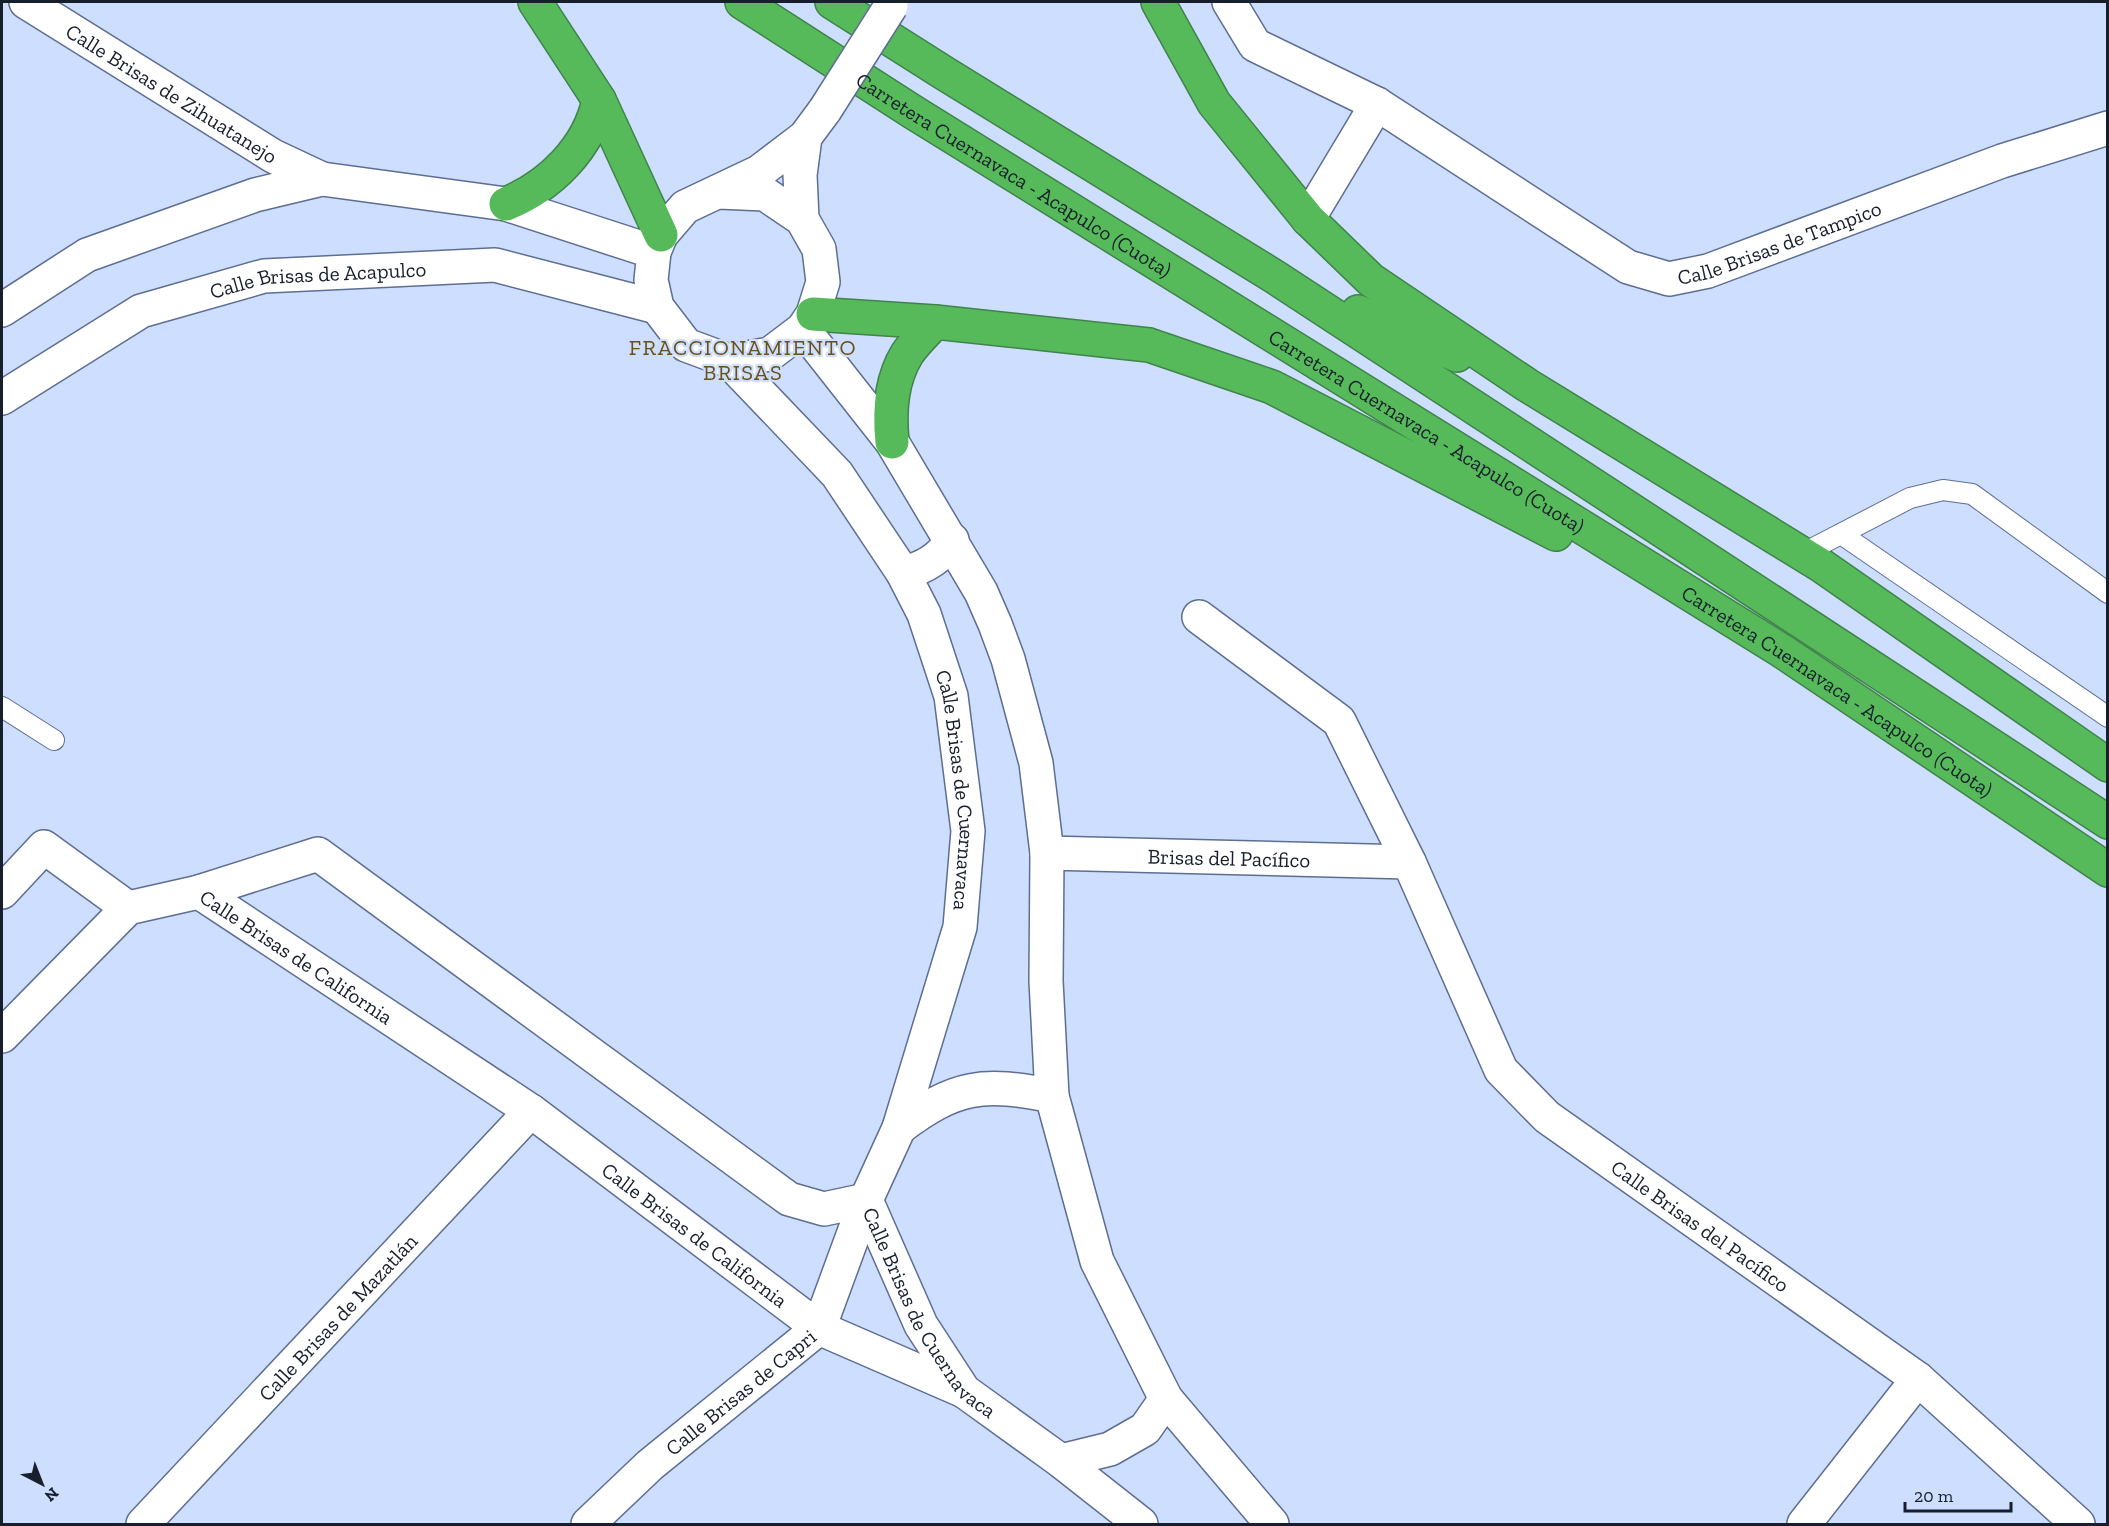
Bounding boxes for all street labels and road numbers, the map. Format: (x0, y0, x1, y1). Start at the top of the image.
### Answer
street label: Calle Brisas de Zihuatanejo (62, 18, 282, 168)
street label: Carretera Cuernavaca - Acapulco (Cuota) (852, 66, 1176, 282)
street label: Calle Brisas de Tampico (1675, 195, 1885, 289)
street label: Calle Brisas de Acapulco (207, 256, 427, 303)
street label: Carretera Cuernavaca - Acapulco (Cuota) (1264, 323, 1589, 538)
street label: Carretera Cuernavaca - Acapulco (Cuota) (1677, 580, 1998, 802)
street label: Calle Brisas de Cuernavaca (931, 666, 981, 912)
street label: Brisas del Pacífico (1147, 843, 1311, 872)
street label: Calle Brisas de California (195, 884, 398, 1029)
street label: Calle Brisas del Pacífico (1607, 1154, 1794, 1297)
street label: Calle Brisas de California (597, 1157, 793, 1313)
street label: Calle Brisas de Cuernavaca (858, 1203, 1001, 1423)
street label: Calle Brisas de Mazatlán (253, 1228, 422, 1406)
street label: Calle Brisas de Capri (660, 1323, 821, 1460)

